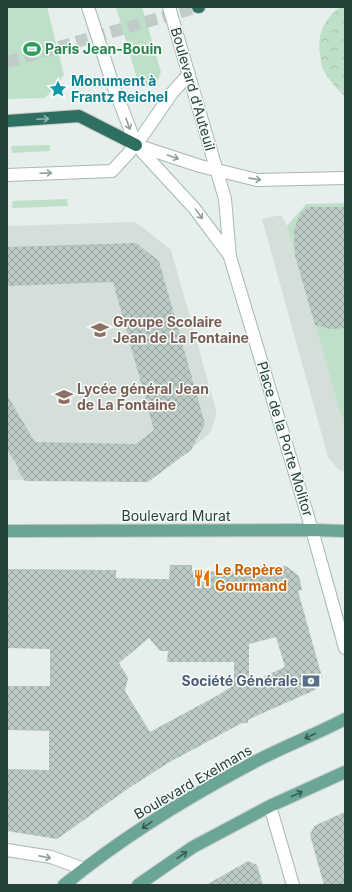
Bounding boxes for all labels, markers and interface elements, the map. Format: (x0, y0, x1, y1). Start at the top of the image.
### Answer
street label: Boulevard d'Auteuil (168, 25, 219, 153)
sports icon: Paris Jean-Bouin (22, 39, 42, 59)
place label: Paris Jean-Bouin (45, 40, 162, 57)
place label: Monument à Frantz Reichel (71, 72, 168, 105)
place icon: Monument à Frantz Reichel (48, 79, 68, 99)
one-way arrow (36, 115, 49, 122)
one-way arrow (124, 117, 132, 129)
one-way arrow (166, 154, 179, 161)
one-way arrow (39, 170, 52, 177)
one-way arrow (248, 175, 261, 183)
one-way arrow (195, 209, 203, 220)
place label: Groupe Scolaire Jean de La Fontaine (113, 313, 249, 346)
school or university icon: Groupe Scolaire Jean de La Fontaine (90, 320, 110, 340)
street label: Place de la Porte Molitor (254, 359, 317, 519)
place label: Lycée général Jean de La Fontaine (77, 380, 209, 413)
school or university icon: Lycée général Jean de La Fontaine (54, 387, 74, 407)
street label: Boulevard Murat (122, 507, 231, 524)
place label: Le Repère Gourmand (215, 561, 287, 594)
restaurant icon: Le Repère Gourmand (192, 568, 212, 588)
bank icon: Société Générale (301, 671, 321, 691)
place label: Société Générale (182, 672, 298, 689)
one-way arrow (305, 733, 317, 740)
street label: Boulevard Exelmans (131, 741, 255, 822)
one-way arrow (290, 790, 302, 797)
one-way arrow (142, 821, 153, 829)
one-way arrow (176, 851, 187, 859)
one-way arrow (39, 853, 52, 861)

